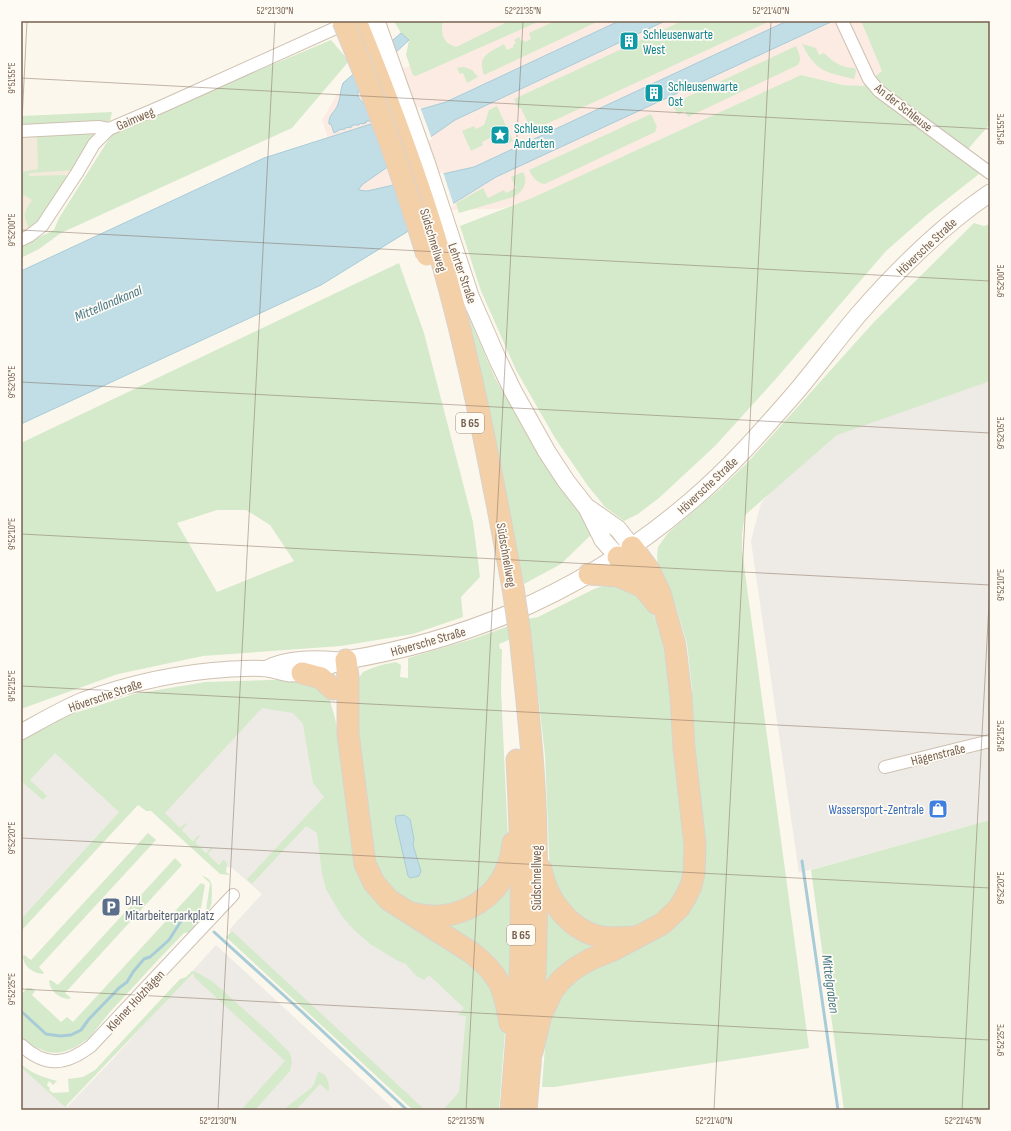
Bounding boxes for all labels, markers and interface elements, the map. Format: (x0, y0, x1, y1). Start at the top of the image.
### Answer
text: 52°21'30"N (257, 5, 293, 17)
text: 52°21'35"N (505, 5, 541, 17)
text: 52°21'40"N (753, 5, 789, 17)
place label: Schleusenwarte West (643, 27, 713, 58)
building icon: Schleusenwarte West (618, 30, 640, 52)
text: 9°51'55"E (6, 62, 18, 94)
place label: Schleusenwarte Ost (668, 79, 738, 110)
street label: An der Schleuse (870, 80, 936, 135)
building icon: Schleusenwarte Ost (643, 82, 665, 104)
street label: Gaimweg (114, 104, 157, 134)
text: 9°51'55"E (995, 113, 1007, 145)
place label: Schleuse Anderten (513, 121, 555, 152)
place icon: Schleuse Anderten (489, 124, 511, 146)
street label: Südschnellweg (416, 207, 450, 274)
text: 9°52'00"E (6, 213, 18, 247)
street label: Höversche Straße (893, 215, 960, 279)
street label: Lehrter Straße (444, 241, 480, 306)
text: 9°52'00"E (995, 264, 1007, 298)
water label: Mittellandkanal (72, 281, 145, 325)
text: 9°52'05"E (6, 366, 18, 398)
road number: B 65 (456, 413, 484, 433)
text: 9°52'05"E (995, 417, 1007, 449)
street label: Höversche Straße (674, 454, 741, 518)
text: 9°52'10"E (6, 518, 18, 550)
street label: Südschnellweg (492, 522, 520, 589)
text: 9°52'10"E (995, 569, 1007, 601)
street label: Höversche Straße (389, 624, 468, 660)
text: 9°52'15"E (6, 670, 18, 702)
street label: Höversche Straße (66, 676, 144, 716)
text: 9°52'15"E (995, 720, 1007, 752)
street label: Hägenstraße (909, 741, 967, 769)
shop icon: Wassersport-Zentrale (927, 798, 949, 820)
place label: Wassersport-Zentrale (829, 802, 924, 818)
text: 9°52'20"E (6, 822, 18, 854)
street label: Südschnellweg (529, 845, 545, 911)
text: 9°52'20"E (995, 872, 1007, 904)
place label: DHL Mitarbeiterparkplatz (125, 893, 215, 924)
parking icon: DHL Mitarbeiterparkplatz (100, 896, 122, 918)
road number: B 65 (507, 925, 535, 945)
water label: Mittelgraben (818, 954, 843, 1015)
street label: Kleiner Holzhägen (103, 967, 168, 1035)
text: 9°52'25"E (6, 973, 18, 1005)
text: 9°52'25"E (995, 1024, 1007, 1056)
text: 52°21'30"N (200, 1115, 236, 1127)
text: 52°21'35"N (448, 1115, 484, 1127)
text: 52°21'40"N (696, 1115, 732, 1127)
text: 52°21'45"N (945, 1115, 981, 1127)

